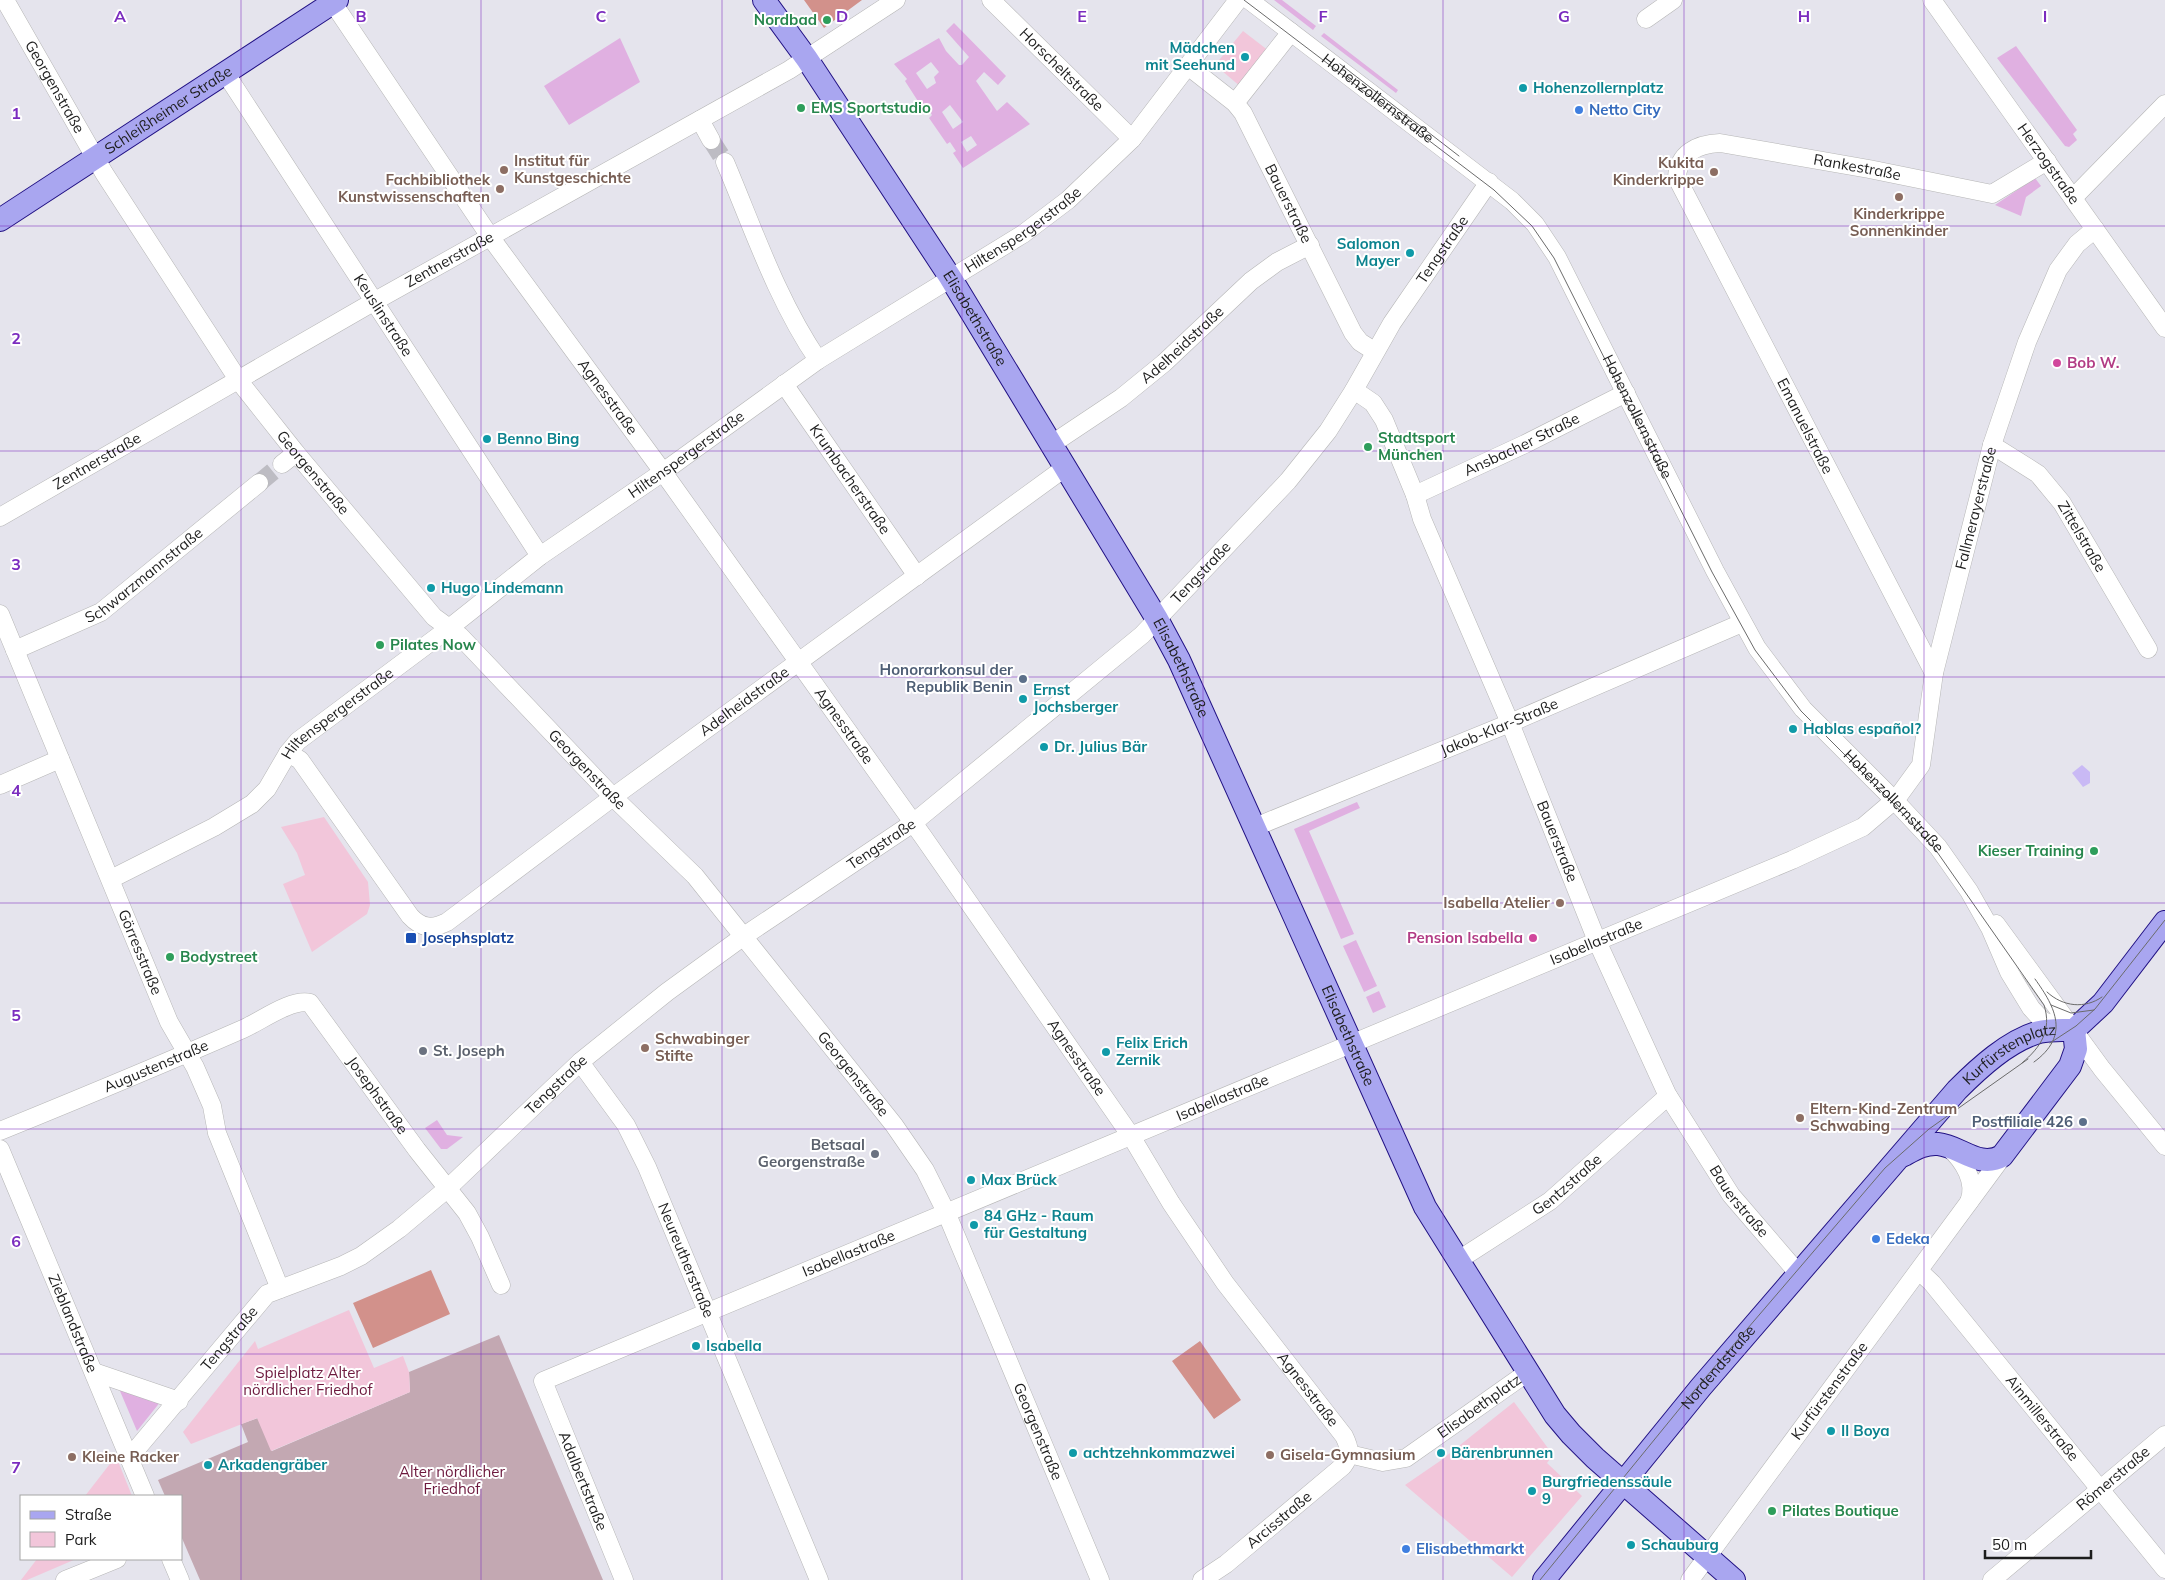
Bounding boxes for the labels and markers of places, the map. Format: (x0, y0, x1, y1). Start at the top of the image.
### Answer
place label: Nordbad (754, 10, 817, 29)
marker: Nordbad (821, 14, 833, 26)
place label: Mädchen mit Seehund (1145, 38, 1235, 74)
marker: Mädchen mit Seehund (1239, 51, 1251, 63)
place label: Hohenzollernplatz (1533, 78, 1664, 97)
marker: Hohenzollernplatz (1517, 82, 1529, 94)
place label: EMS Sportstudio (811, 98, 931, 117)
place label: Netto City (1589, 100, 1661, 119)
marker: EMS Sportstudio (795, 102, 807, 114)
marker: Netto City (1573, 104, 1585, 116)
place label: Institut für Kunstgeschichte (514, 151, 631, 187)
place label: Kukita Kinderkrippe (1613, 153, 1704, 189)
marker: Institut für Kunstgeschichte (498, 164, 510, 176)
marker: Kukita Kinderkrippe (1708, 166, 1720, 178)
place label: Fachbibliothek Kunstwissenschaften (338, 170, 491, 206)
marker: Fachbibliothek Kunstwissenschaften (494, 183, 506, 195)
marker: Kinderkrippe Sonnenkinder (1893, 191, 1905, 203)
place label: Kinderkrippe Sonnenkinder (1850, 204, 1948, 240)
place label: Salomon Mayer (1337, 234, 1400, 270)
marker: Salomon Mayer (1404, 247, 1416, 259)
place label: Bob W. (2067, 353, 2119, 372)
marker: Bob W. (2051, 357, 2063, 369)
place label: Stadtsport München (1378, 428, 1456, 464)
place label: Benno Bing (497, 429, 579, 448)
marker: Benno Bing (481, 433, 493, 445)
marker: Stadtsport München (1362, 441, 1374, 453)
place label: Hugo Lindemann (441, 578, 564, 597)
marker: Hugo Lindemann (425, 582, 437, 594)
place label: Pilates Now (390, 635, 477, 654)
marker: Pilates Now (374, 639, 386, 651)
place label: Honorarkonsul der Republik Benin (880, 660, 1013, 696)
marker: Honorarkonsul der Republik Benin (1017, 673, 1029, 685)
place label: Ernst Jochsberger (1033, 680, 1118, 716)
marker: Ernst Jochsberger (1017, 693, 1029, 705)
place label: Hablas español? (1803, 719, 1921, 738)
marker: Hablas español? (1787, 723, 1799, 735)
place label: Dr. Julius Bär (1054, 737, 1147, 756)
marker: Dr. Julius Bär (1038, 741, 1050, 753)
place label: Kieser Training (1978, 841, 2084, 860)
marker: Kieser Training (2088, 845, 2100, 857)
place label: Isabella Atelier (1443, 893, 1550, 912)
marker: Isabella Atelier (1554, 897, 1566, 909)
place label: Josephsplatz (422, 928, 514, 947)
place label: Pension Isabella (1407, 928, 1523, 947)
marker: Josephsplatz (404, 931, 418, 945)
marker: Pension Isabella (1527, 932, 1539, 944)
place label: Bodystreet (180, 947, 258, 966)
marker: Bodystreet (164, 951, 176, 963)
place label: Schwabinger Stifte (655, 1029, 749, 1065)
place label: Felix Erich Zernik (1116, 1033, 1188, 1069)
place label: St. Joseph (433, 1041, 505, 1060)
marker: Schwabinger Stifte (639, 1042, 651, 1054)
marker: St. Joseph (417, 1045, 429, 1057)
marker: Felix Erich Zernik (1100, 1046, 1112, 1058)
place label: Eltern-Kind-Zentrum Schwabing (1810, 1099, 1957, 1135)
marker: Eltern-Kind-Zentrum Schwabing (1794, 1112, 1806, 1124)
place label: Postfiliale 426 (1972, 1112, 2073, 1131)
marker: Postfiliale 426 (2077, 1116, 2089, 1128)
place label: Betsaal Georgenstraße (758, 1135, 865, 1171)
marker: Betsaal Georgenstraße (869, 1148, 881, 1160)
place label: Max Brück (981, 1170, 1057, 1189)
marker: Max Brück (965, 1174, 977, 1186)
place label: 84 GHz - Raum für Gestaltung (984, 1206, 1094, 1242)
marker: 84 GHz - Raum für Gestaltung (968, 1219, 980, 1231)
place label: Edeka (1886, 1229, 1930, 1248)
marker: Edeka (1870, 1233, 1882, 1245)
place label: Isabella (706, 1336, 762, 1355)
marker: Isabella (690, 1340, 702, 1352)
place label: Il Boya (1841, 1421, 1890, 1440)
marker: Il Boya (1825, 1425, 1837, 1437)
place label: achtzehnkommazwei (1083, 1443, 1235, 1462)
place label: Bärenbrunnen (1451, 1443, 1553, 1462)
place label: Gisela-Gymnasium (1280, 1445, 1415, 1464)
place label: Kleine Racker (82, 1447, 179, 1466)
marker: achtzehnkommazwei (1067, 1447, 1079, 1459)
marker: Bärenbrunnen (1435, 1447, 1447, 1459)
marker: Gisela-Gymnasium (1264, 1449, 1276, 1461)
marker: Kleine Racker (66, 1451, 78, 1463)
place label: Arkadengräber (218, 1455, 327, 1474)
marker: Arkadengräber (202, 1459, 214, 1471)
place label: Burgfriedenssäule 9 (1542, 1472, 1672, 1508)
marker: Burgfriedenssäule 9 (1526, 1485, 1538, 1497)
place label: Pilates Boutique (1782, 1501, 1899, 1520)
marker: Pilates Boutique (1766, 1505, 1778, 1517)
place label: Schauburg (1641, 1535, 1719, 1554)
place label: Elisabethmarkt (1416, 1539, 1525, 1558)
marker: Schauburg (1625, 1539, 1637, 1551)
marker: Elisabethmarkt (1400, 1543, 1412, 1555)

